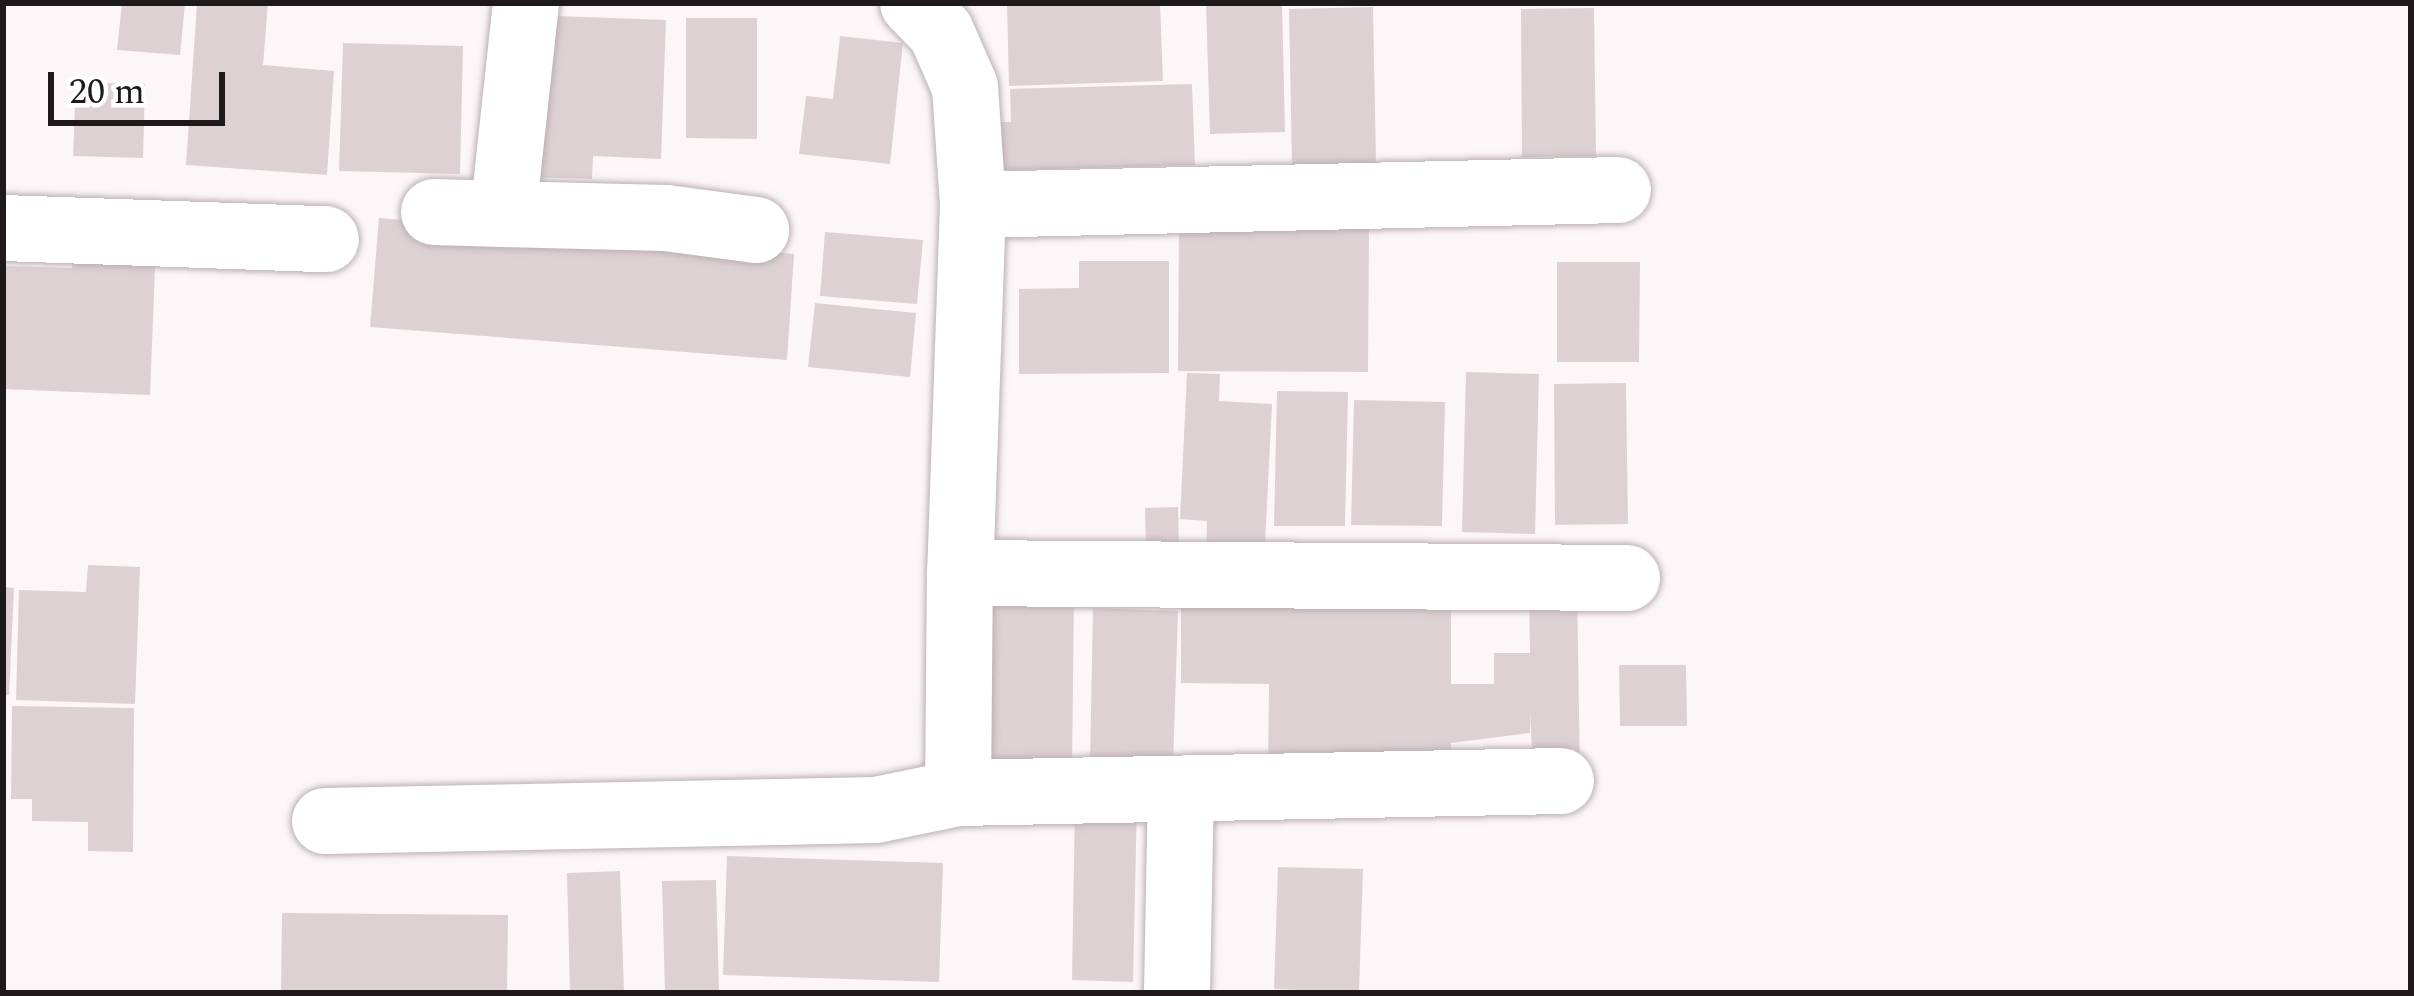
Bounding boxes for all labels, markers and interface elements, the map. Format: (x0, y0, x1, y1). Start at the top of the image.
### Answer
scale bar (54, 48, 231, 122)
text: 20 m (69, 65, 145, 120)

